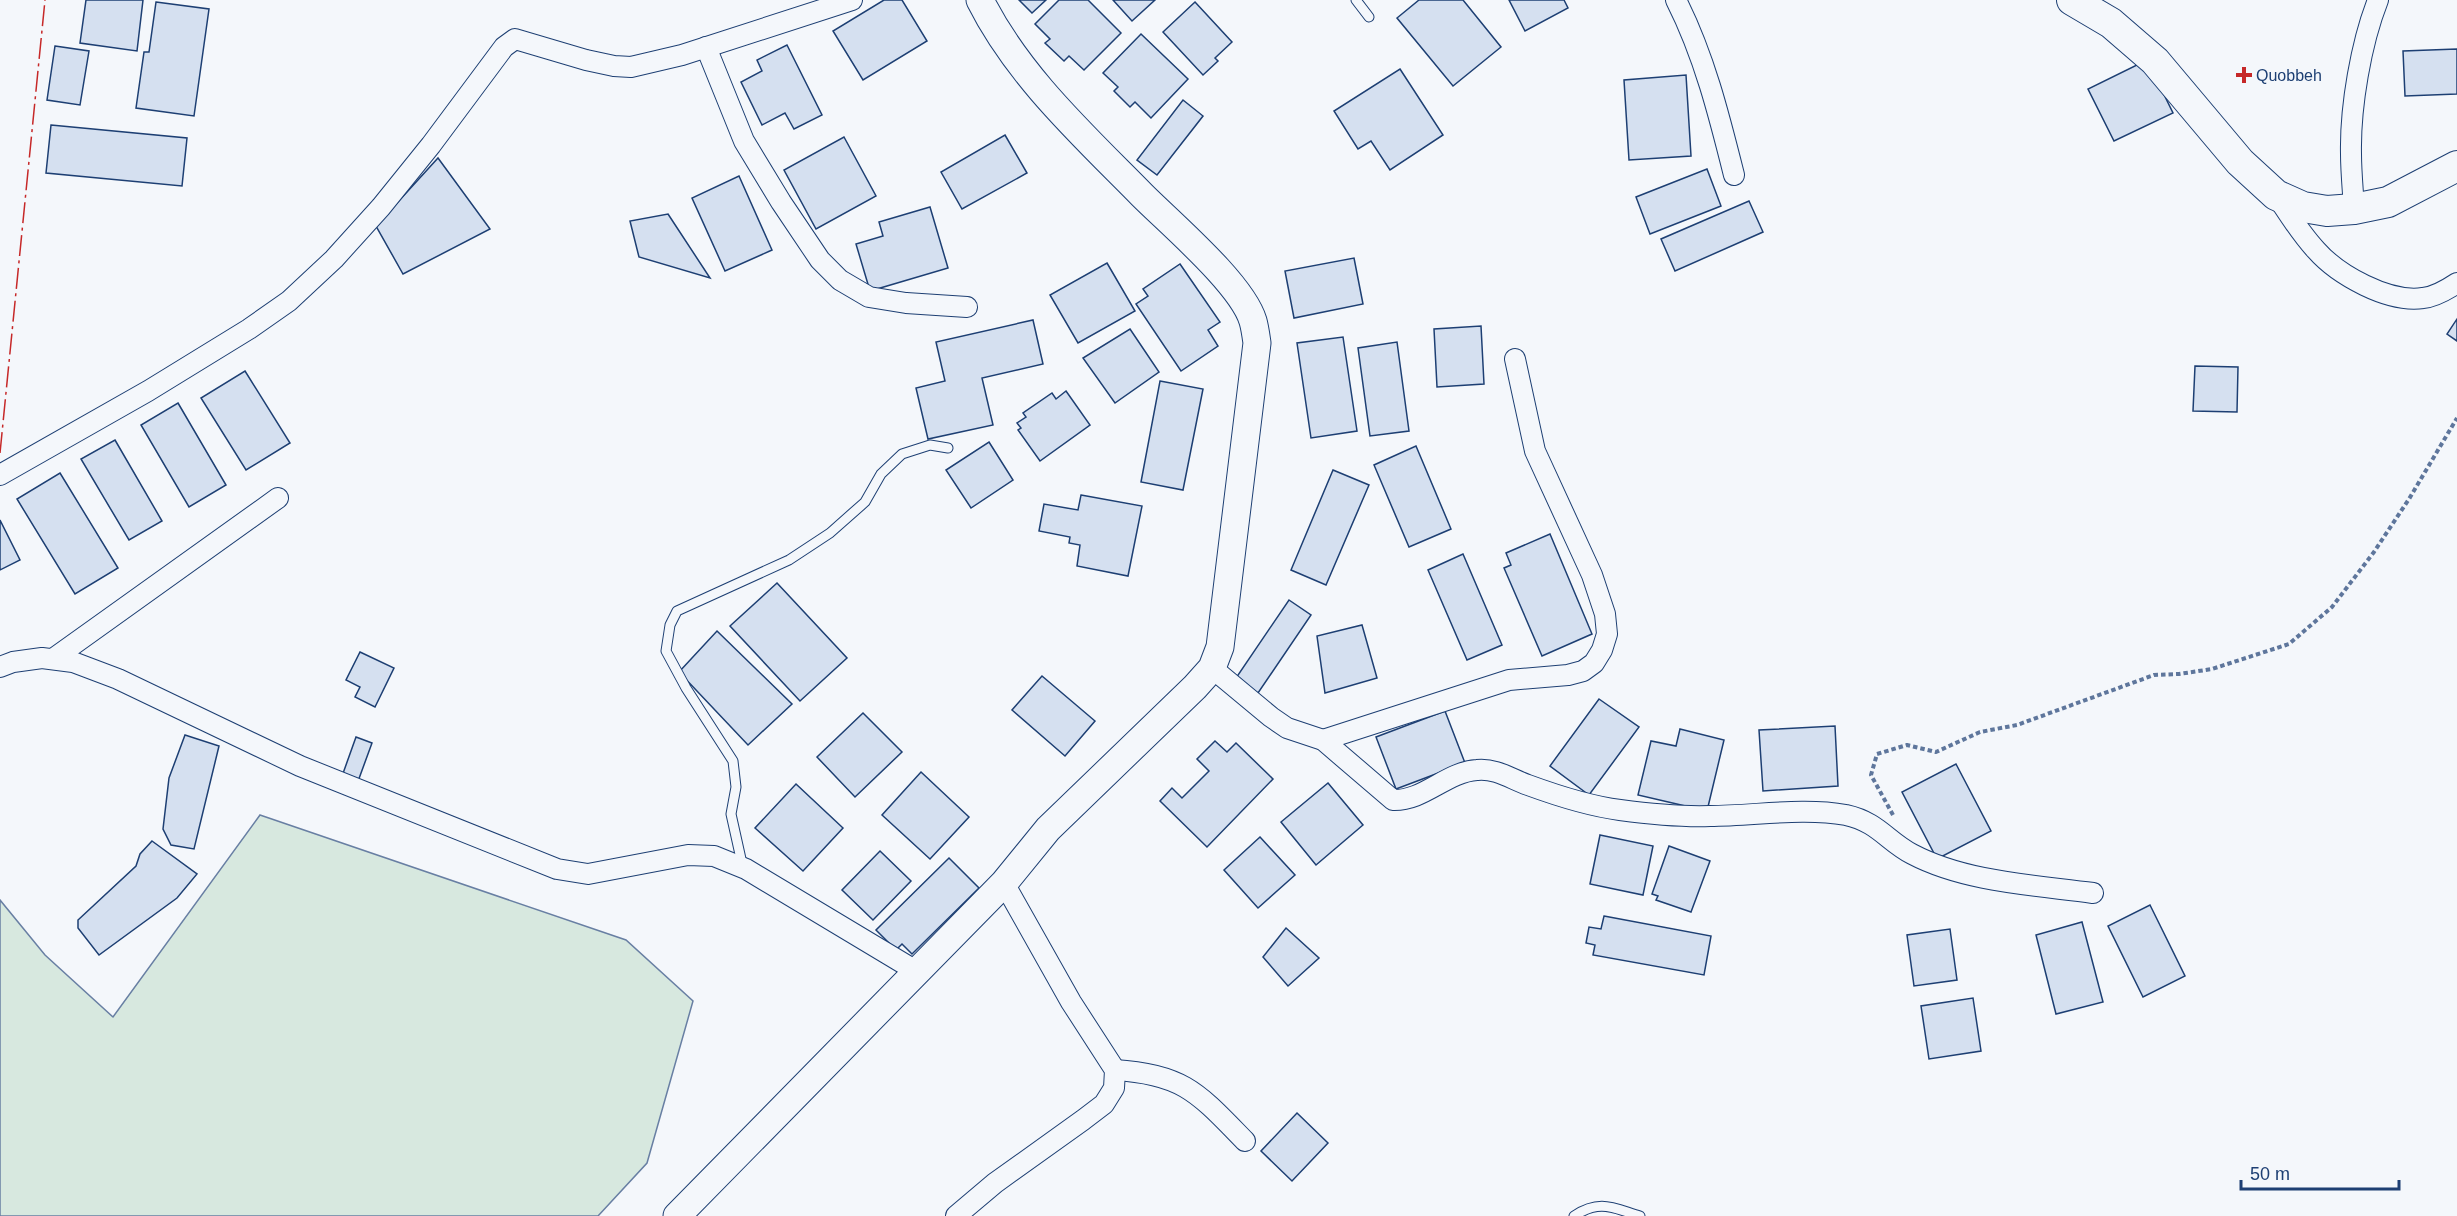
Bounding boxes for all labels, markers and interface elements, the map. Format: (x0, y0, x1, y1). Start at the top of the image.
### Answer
place label: Quobbeh (2256, 67, 2322, 84)
marker: Quobbeh (2237, 68, 2251, 82)
scale bar (2241, 1153, 2398, 1191)
text: 50 m (2250, 1164, 2290, 1184)

